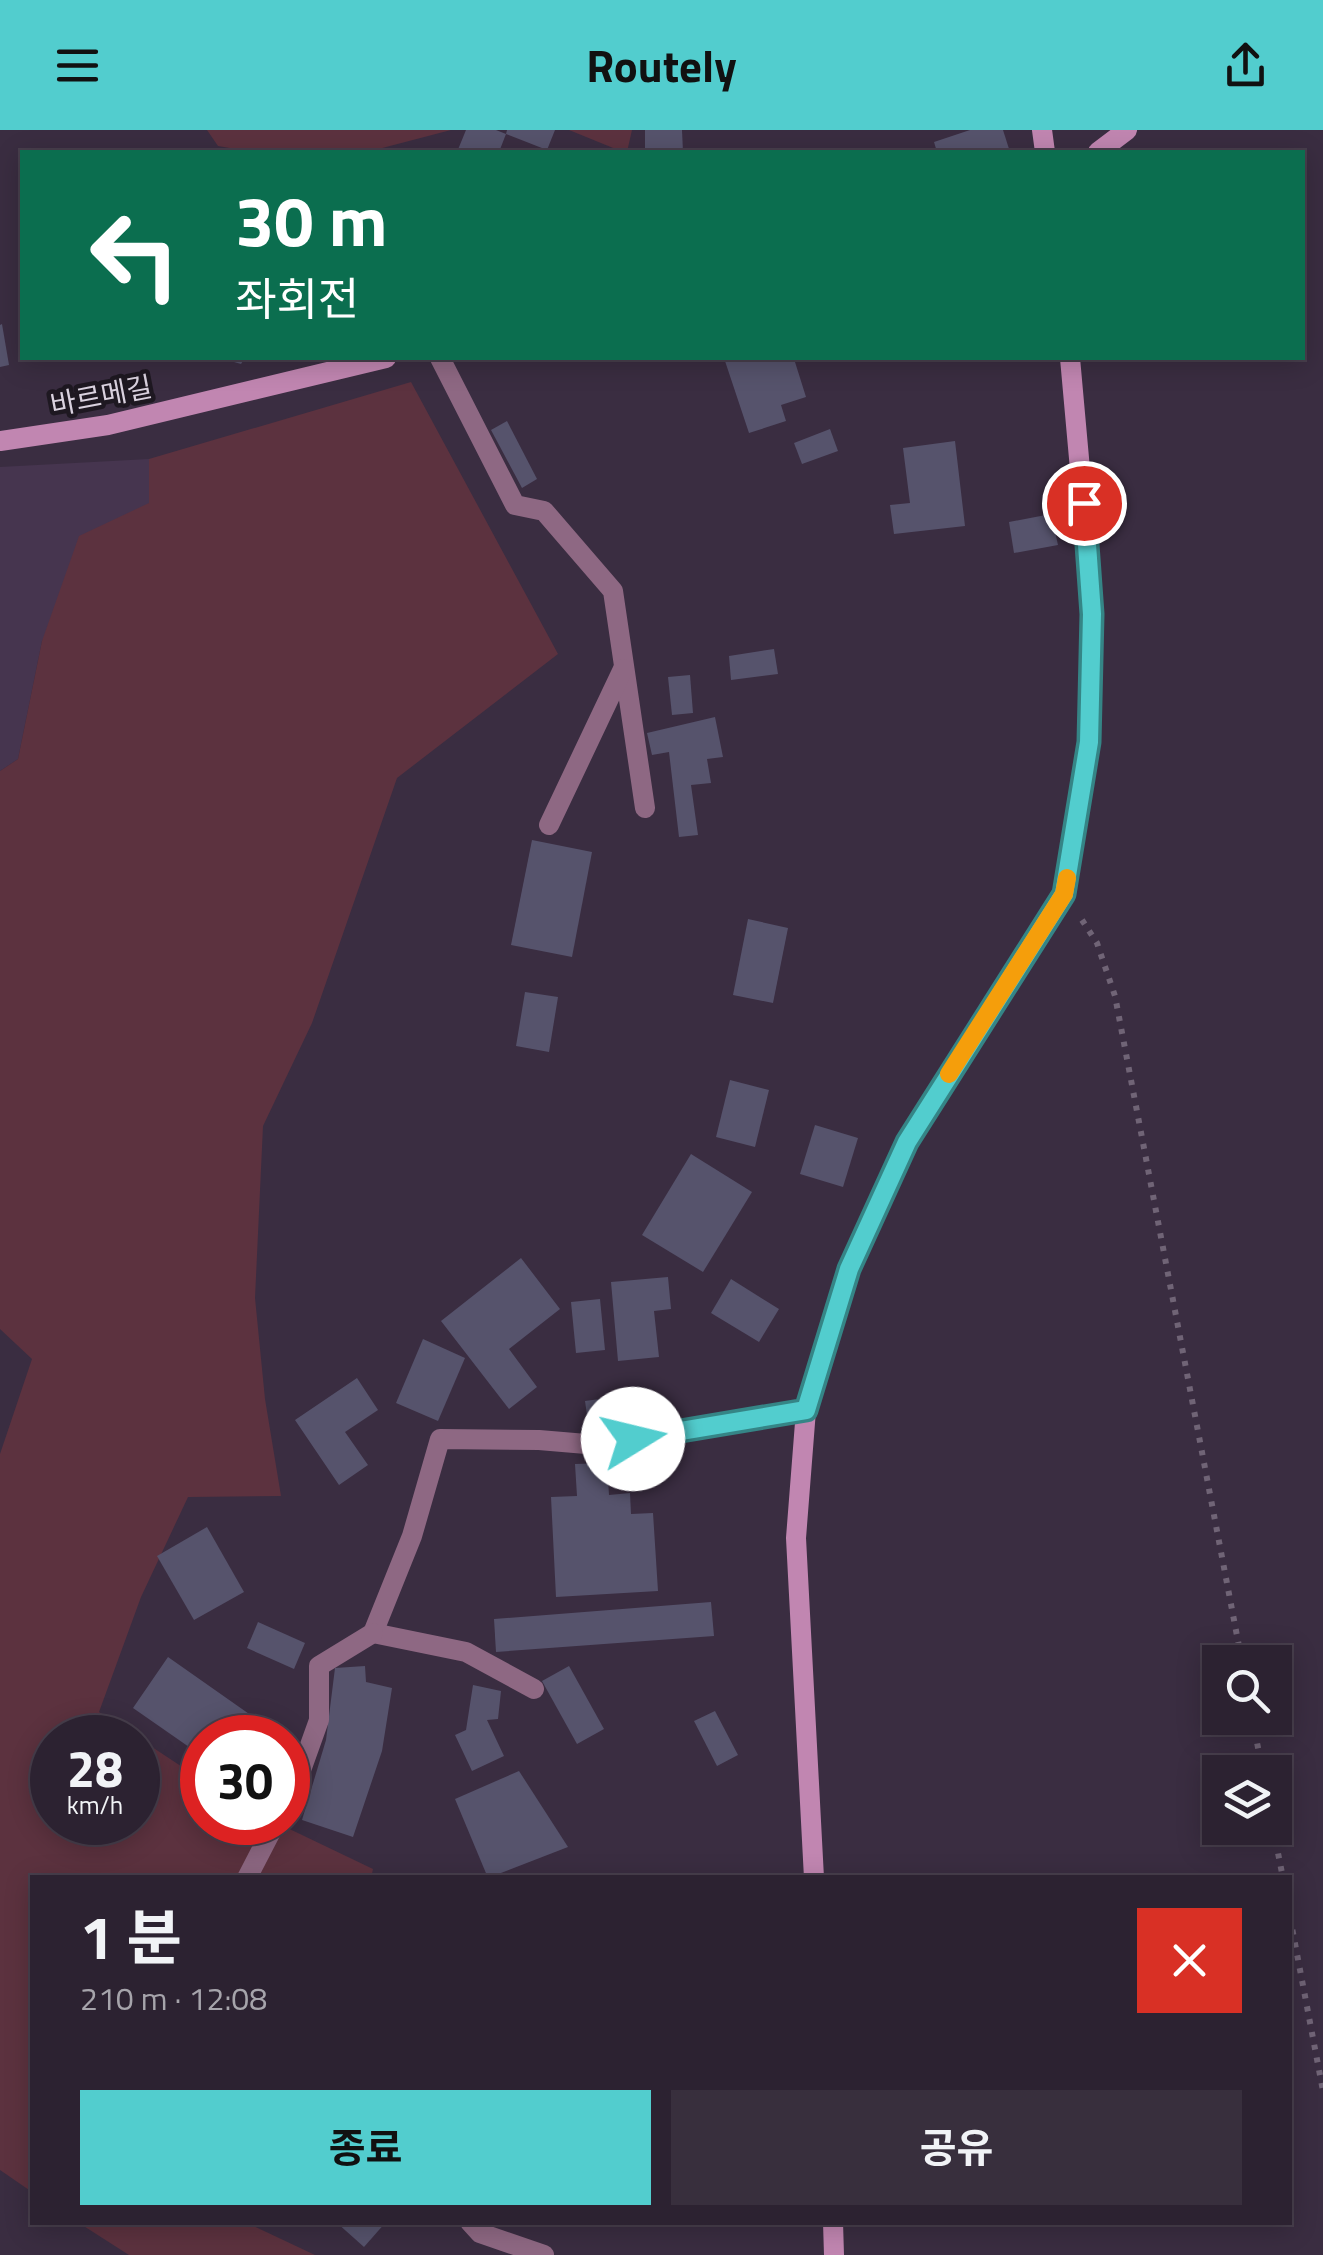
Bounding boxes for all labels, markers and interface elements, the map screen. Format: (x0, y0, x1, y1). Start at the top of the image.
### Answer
text: Routely (586, 31, 737, 99)
icon: menu (50, 38, 105, 93)
icon: share (1218, 38, 1273, 93)
text: 30 m (235, 167, 388, 273)
icon: left (70, 190, 200, 320)
text: 좌회전 (235, 264, 359, 332)
street label: 바르메길 (46, 364, 156, 426)
pin (1042, 461, 1127, 546)
icon: arrive (1057, 476, 1112, 531)
position arrow (581, 1387, 685, 1491)
map controls (1202, 1645, 1292, 1845)
button: search (1202, 1645, 1292, 1735)
speed limit sign: 30 (180, 1715, 310, 1845)
text: 28 (67, 1730, 123, 1806)
button: layers (1202, 1755, 1292, 1845)
text: km/h (67, 1786, 123, 1824)
text: 1 분 (80, 1891, 182, 1982)
button: close (1137, 1908, 1242, 2013)
text: 210 m · 12:08 (80, 1974, 267, 2022)
button: 종료 (80, 2090, 651, 2205)
button: 공유 (671, 2090, 1242, 2205)

